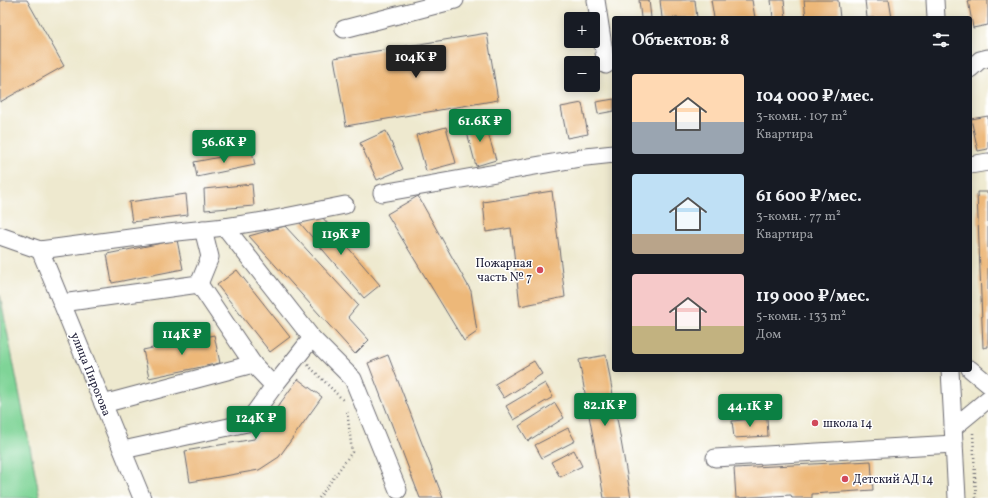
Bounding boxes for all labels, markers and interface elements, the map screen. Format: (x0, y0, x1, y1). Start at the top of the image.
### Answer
map controls (564, 12, 600, 92)
button: + (564, 12, 600, 48)
text: Объектов: 8 (632, 29, 729, 52)
icon: filters (930, 29, 952, 51)
pin: 104K ₽ (383, 45, 449, 79)
text: 104K ₽ (395, 49, 437, 67)
button: − (564, 56, 600, 92)
text: 104 000 ₽/мес. (756, 85, 874, 108)
icon: home (664, 90, 712, 138)
text: 3-комн. · 107 m² (756, 108, 847, 126)
pin: 61.6K ₽ (443, 109, 517, 143)
text: 61.6K ₽ (458, 113, 502, 131)
text: Квартира (756, 126, 813, 144)
pin: 56.6K ₽ (187, 130, 261, 164)
text: 56.6K ₽ (201, 134, 247, 152)
text: 61 600 ₽/мес. (756, 185, 862, 208)
icon: home (664, 190, 712, 238)
text: 3-комн. · 77 m² (756, 208, 841, 226)
pin: 119K ₽ (308, 222, 374, 256)
text: 119K ₽ (322, 226, 360, 244)
text: Квартира (756, 226, 813, 244)
place label: Пожарная часть № 7 (475, 256, 532, 286)
marker: Пожарная часть № 7 (535, 265, 545, 275)
text: 119 000 ₽/мес. (756, 285, 870, 308)
icon: home (664, 290, 712, 338)
text: 5-комн. · 133 m² (756, 308, 846, 326)
pin: 114K ₽ (149, 322, 215, 356)
text: 114K ₽ (162, 326, 202, 344)
text: Дом (756, 326, 781, 344)
street label: улица Пирогова (66, 330, 114, 419)
pin: 82.1K ₽ (568, 393, 642, 427)
pin: 44.1K ₽ (713, 394, 787, 428)
text: 82.1K ₽ (583, 397, 627, 415)
text: 44.1K ₽ (727, 398, 773, 416)
pin: 124K ₽ (223, 406, 289, 440)
text: 124K ₽ (236, 410, 276, 428)
place label: школа 14 (823, 416, 872, 432)
marker: школа 14 (810, 418, 820, 428)
place label: Детский АД 14 (853, 472, 934, 488)
marker: Детский АД 14 (840, 474, 850, 484)

